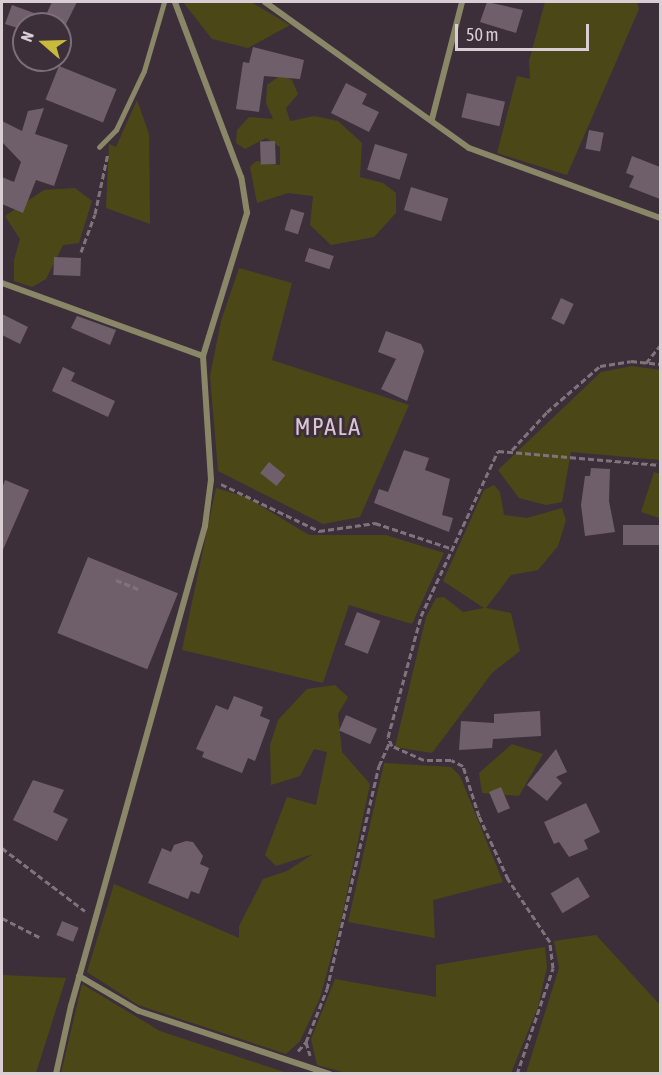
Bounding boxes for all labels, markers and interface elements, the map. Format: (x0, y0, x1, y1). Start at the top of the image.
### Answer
north arrow (12, 12, 72, 72)
scale bar (458, 12, 592, 50)
text: 50 m (466, 24, 498, 45)
text: N (17, 29, 37, 44)
district label: MPALA (294, 413, 362, 441)

